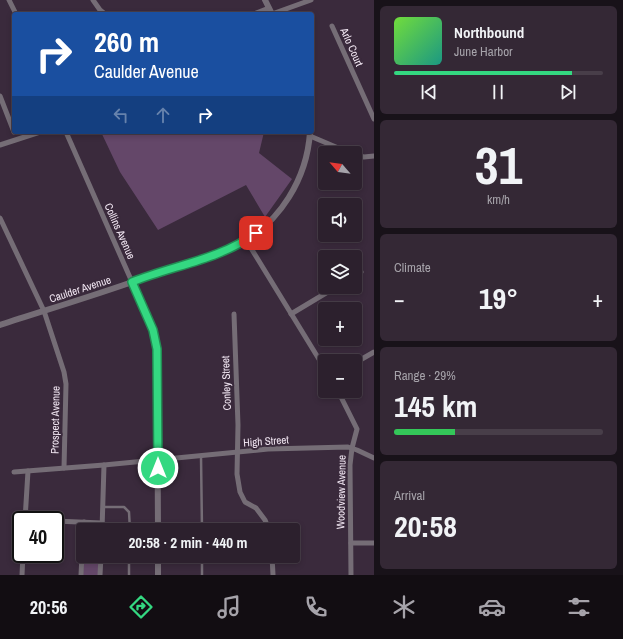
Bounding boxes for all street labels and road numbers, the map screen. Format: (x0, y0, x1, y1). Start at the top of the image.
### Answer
street label: Arlo Court (337, 25, 367, 69)
street label: Collins Avenue (101, 201, 139, 261)
street label: Caulder Avenue (47, 272, 113, 306)
street label: Conley Street (218, 355, 234, 411)
street label: Prospect Avenue (47, 386, 63, 454)
street label: High Street (243, 432, 290, 450)
street label: Woodview Avenue (333, 455, 349, 529)

